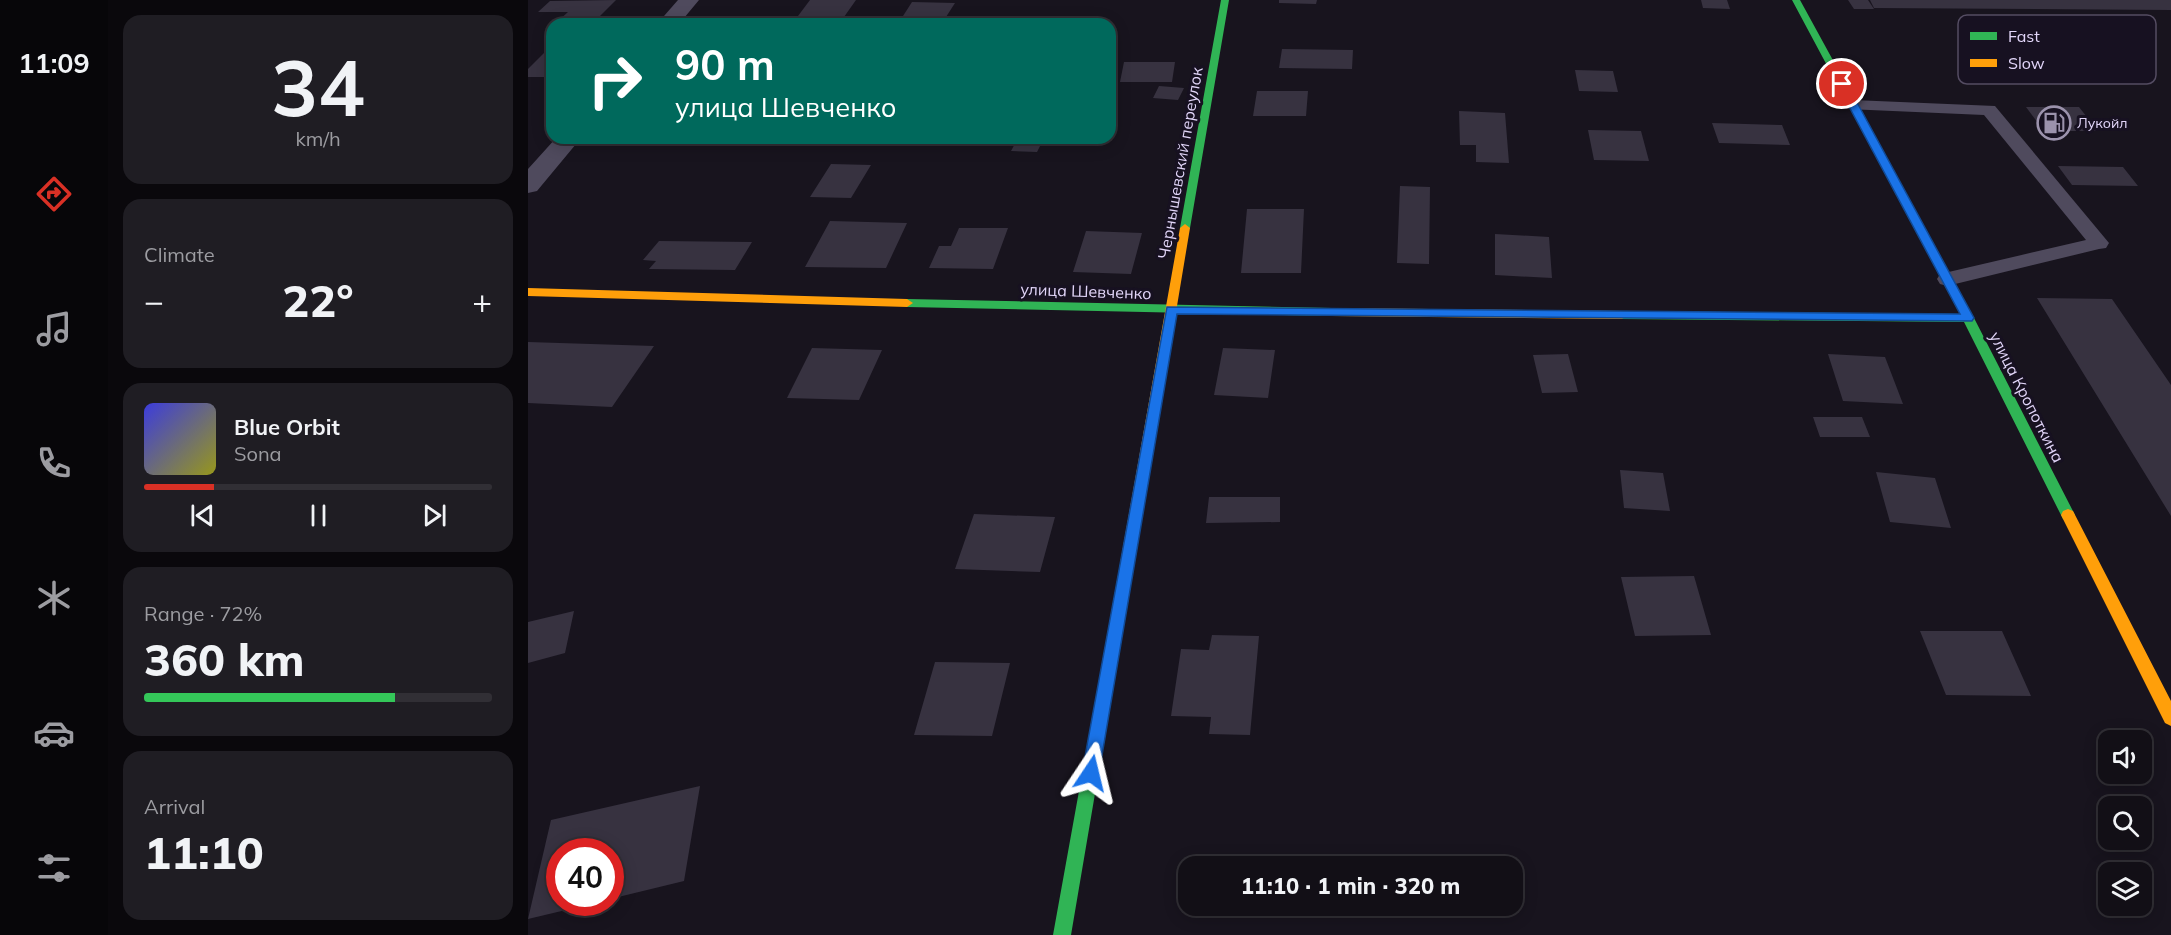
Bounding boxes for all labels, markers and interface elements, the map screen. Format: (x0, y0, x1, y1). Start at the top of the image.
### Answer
legend (1958, 15, 2156, 84)
text: Fast (2008, 26, 2040, 46)
text: 34 (271, 38, 365, 136)
text: 90 m (675, 38, 775, 91)
icon: right (576, 42, 654, 120)
text: 11:09 (18, 46, 90, 80)
text: Slow (2008, 53, 2045, 73)
pin (1816, 58, 1867, 109)
street label: Чернышевский переулок (1153, 65, 1207, 260)
icon: arrive (1825, 67, 1858, 100)
text: улица Шевченко (675, 90, 897, 124)
fuel station icon: Лукойл (2036, 105, 2072, 141)
place label: Лукойл (2077, 114, 2127, 132)
text: km/h (295, 126, 341, 151)
icon: directions (33, 173, 75, 215)
text: Climate (144, 242, 215, 267)
text: 22° (282, 272, 354, 328)
street label: улица Шевченко (1020, 279, 1152, 303)
text: − (144, 280, 164, 321)
text: + (472, 280, 492, 321)
icon: music (33, 308, 75, 350)
street label: улица Кропоткина (1985, 328, 2069, 466)
text: Blue Orbit (234, 413, 340, 441)
text: Sona (234, 441, 282, 466)
icon: phone (33, 442, 75, 484)
icon: previous (186, 499, 219, 532)
icon: pause (302, 499, 335, 532)
icon: next (418, 499, 451, 532)
icon: climate (33, 577, 75, 619)
text: Range · 72% (144, 601, 262, 626)
text: 360 km (144, 631, 305, 687)
icon: car (33, 712, 75, 754)
map controls (2098, 730, 2152, 916)
button: sound (2098, 730, 2152, 784)
position arrow (1059, 741, 1123, 805)
text: Arrival (144, 794, 205, 819)
button: search (2098, 796, 2152, 850)
text: 11:10 (144, 824, 264, 880)
speed limit sign: 40 (546, 838, 624, 916)
icon: filters (33, 847, 75, 889)
button: layers (2098, 862, 2152, 916)
text: 11:10 · 1 min · 320 m (1241, 872, 1460, 900)

